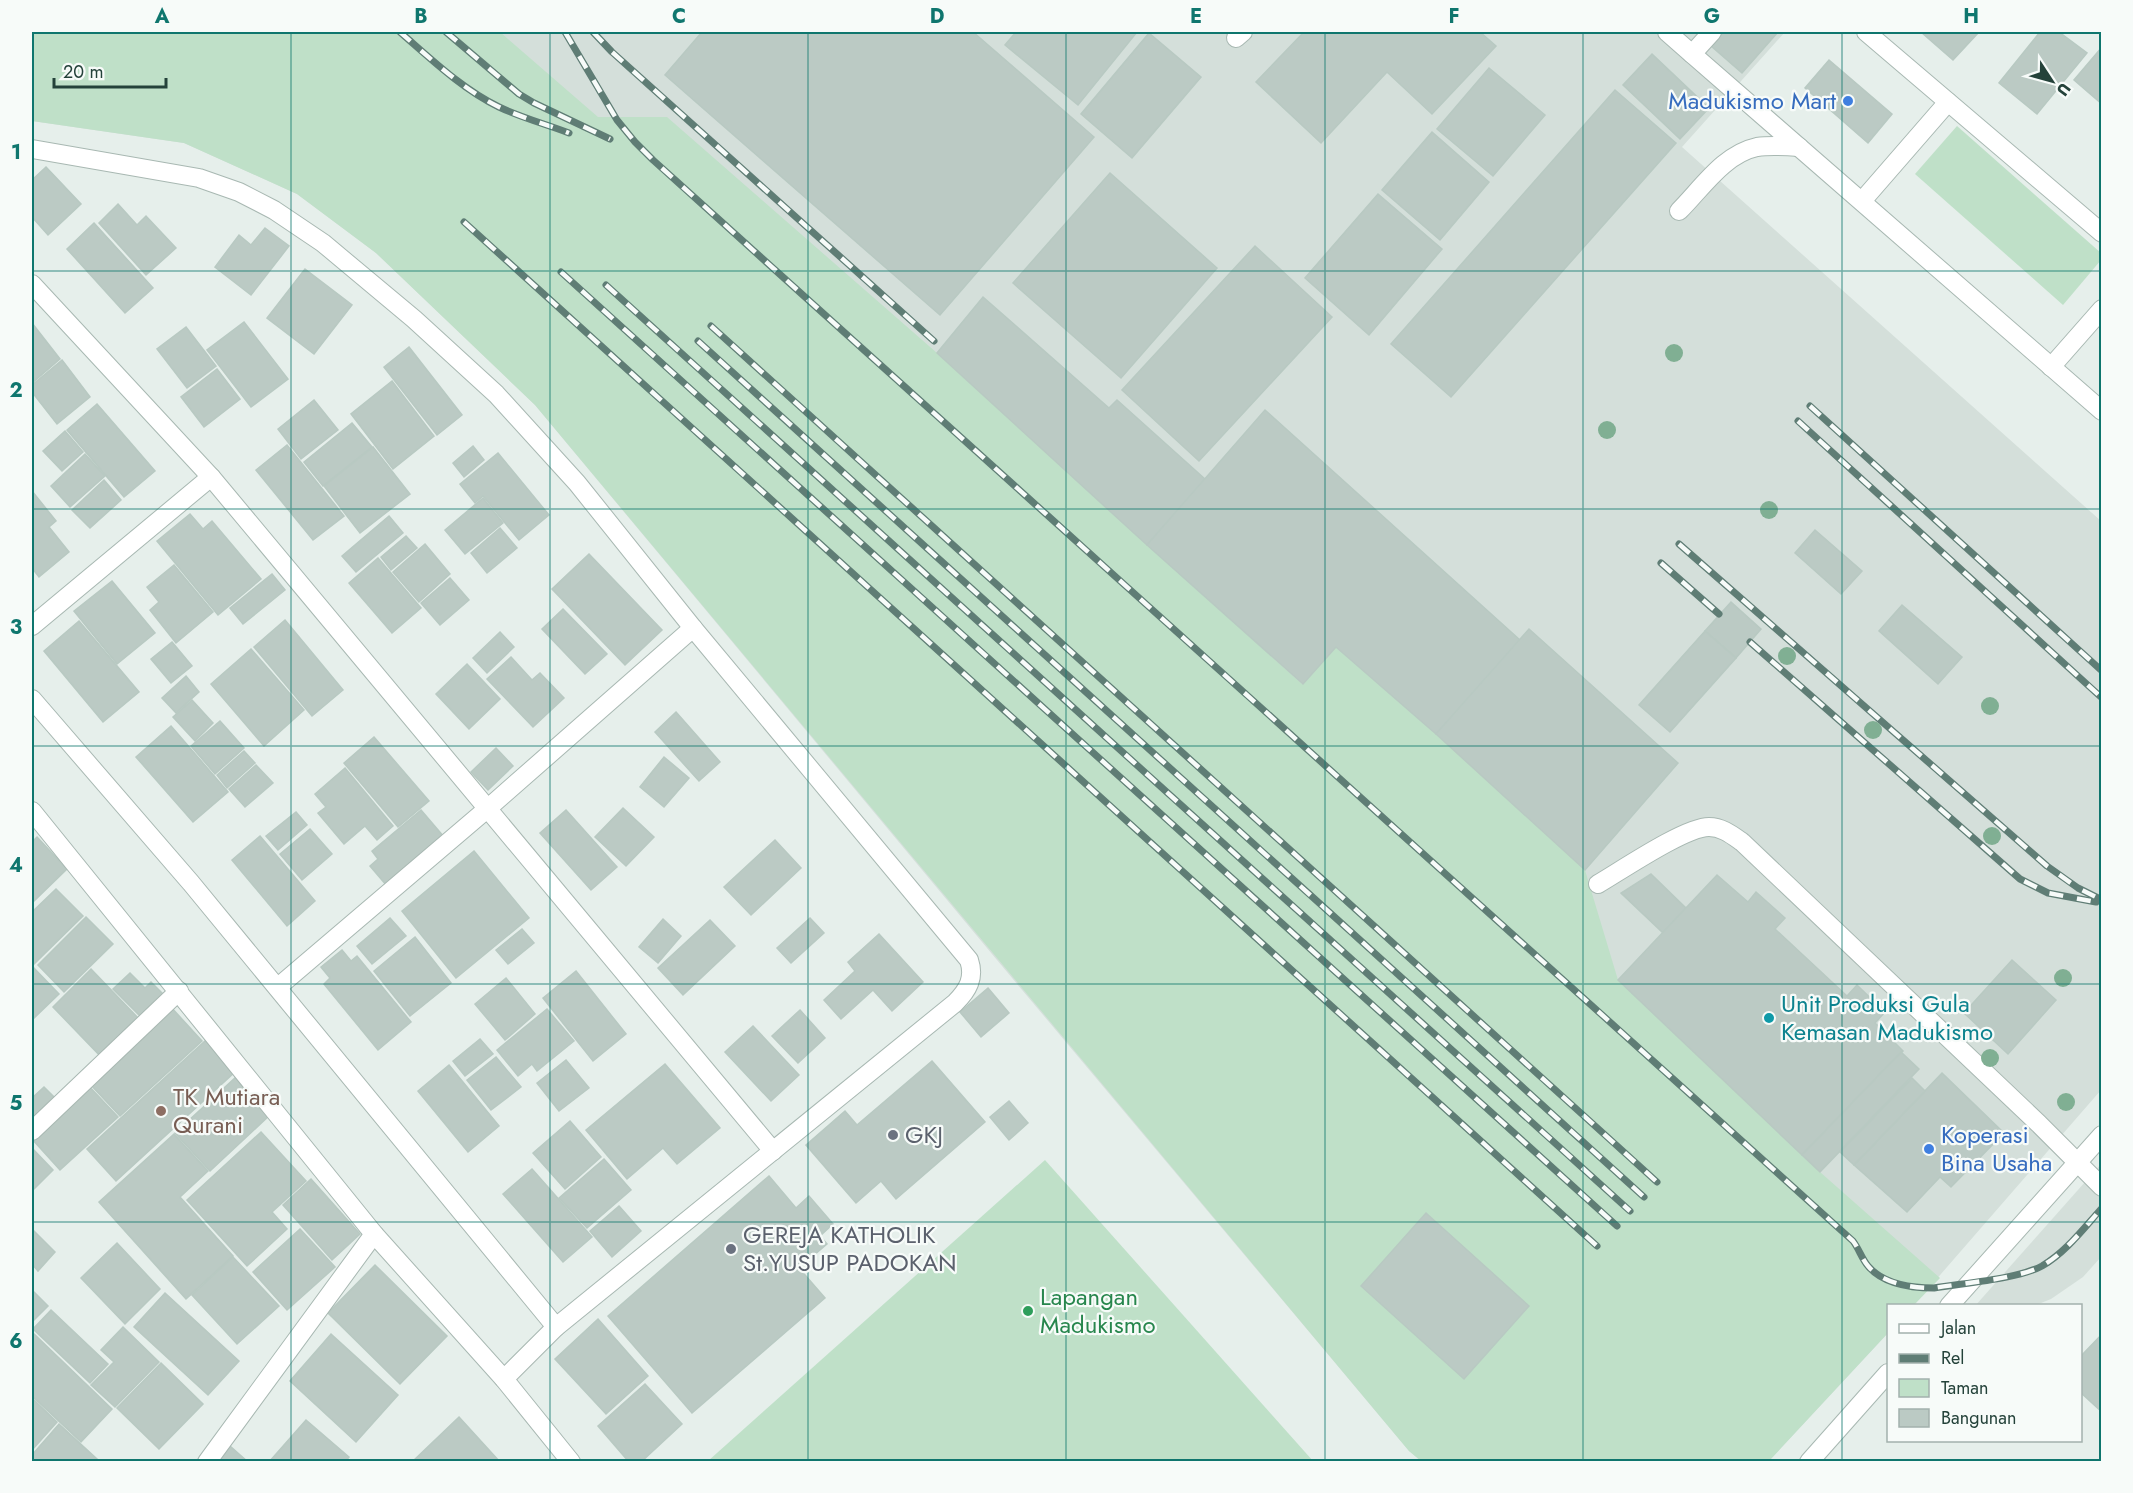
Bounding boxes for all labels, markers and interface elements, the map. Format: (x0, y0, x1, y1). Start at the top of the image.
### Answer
text: A (154, 2, 170, 31)
text: B (414, 2, 428, 31)
text: C (672, 2, 686, 31)
text: D (930, 2, 944, 31)
text: E (1190, 2, 1202, 31)
text: F (1448, 2, 1460, 31)
text: G (1704, 2, 1720, 31)
text: H (1963, 2, 1979, 31)
scale bar (54, 51, 166, 89)
north arrow (2022, 51, 2082, 111)
text: 20 m (63, 59, 103, 85)
text: U (2051, 78, 2076, 101)
place label: Madukismo Mart (1668, 83, 1836, 118)
marker: Madukismo Mart (1841, 94, 1855, 108)
text: 1 (11, 138, 21, 167)
text: 2 (9, 376, 23, 405)
text: 3 (10, 613, 22, 642)
text: 4 (9, 851, 23, 880)
place label: Unit Produksi Gula Kemasan Madukismo (1781, 986, 1993, 1049)
marker: Unit Produksi Gula Kemasan Madukismo (1762, 1011, 1776, 1025)
place label: TK Mutiara Qurani (173, 1079, 280, 1142)
text: 5 (10, 1089, 23, 1118)
marker: TK Mutiara Qurani (154, 1104, 168, 1118)
place label: GKJ (905, 1117, 943, 1152)
place label: Koperasi Bina Usaha (1941, 1117, 2052, 1180)
marker: GKJ (886, 1128, 900, 1142)
marker: Koperasi Bina Usaha (1922, 1142, 1936, 1156)
place label: GEREJA KATHOLIK St.YUSUP PADOKAN (743, 1217, 957, 1280)
marker: GEREJA KATHOLIK St.YUSUP PADOKAN (724, 1242, 738, 1256)
place label: Lapangan Madukismo (1040, 1279, 1156, 1342)
marker: Lapangan Madukismo (1021, 1304, 1035, 1318)
legend (1887, 1304, 2082, 1442)
text: Jalan (1939, 1315, 1976, 1341)
text: 6 (9, 1327, 23, 1356)
text: Rel (1941, 1345, 1965, 1371)
text: Taman (1941, 1375, 1988, 1401)
text: Bangunan (1941, 1405, 2016, 1431)

